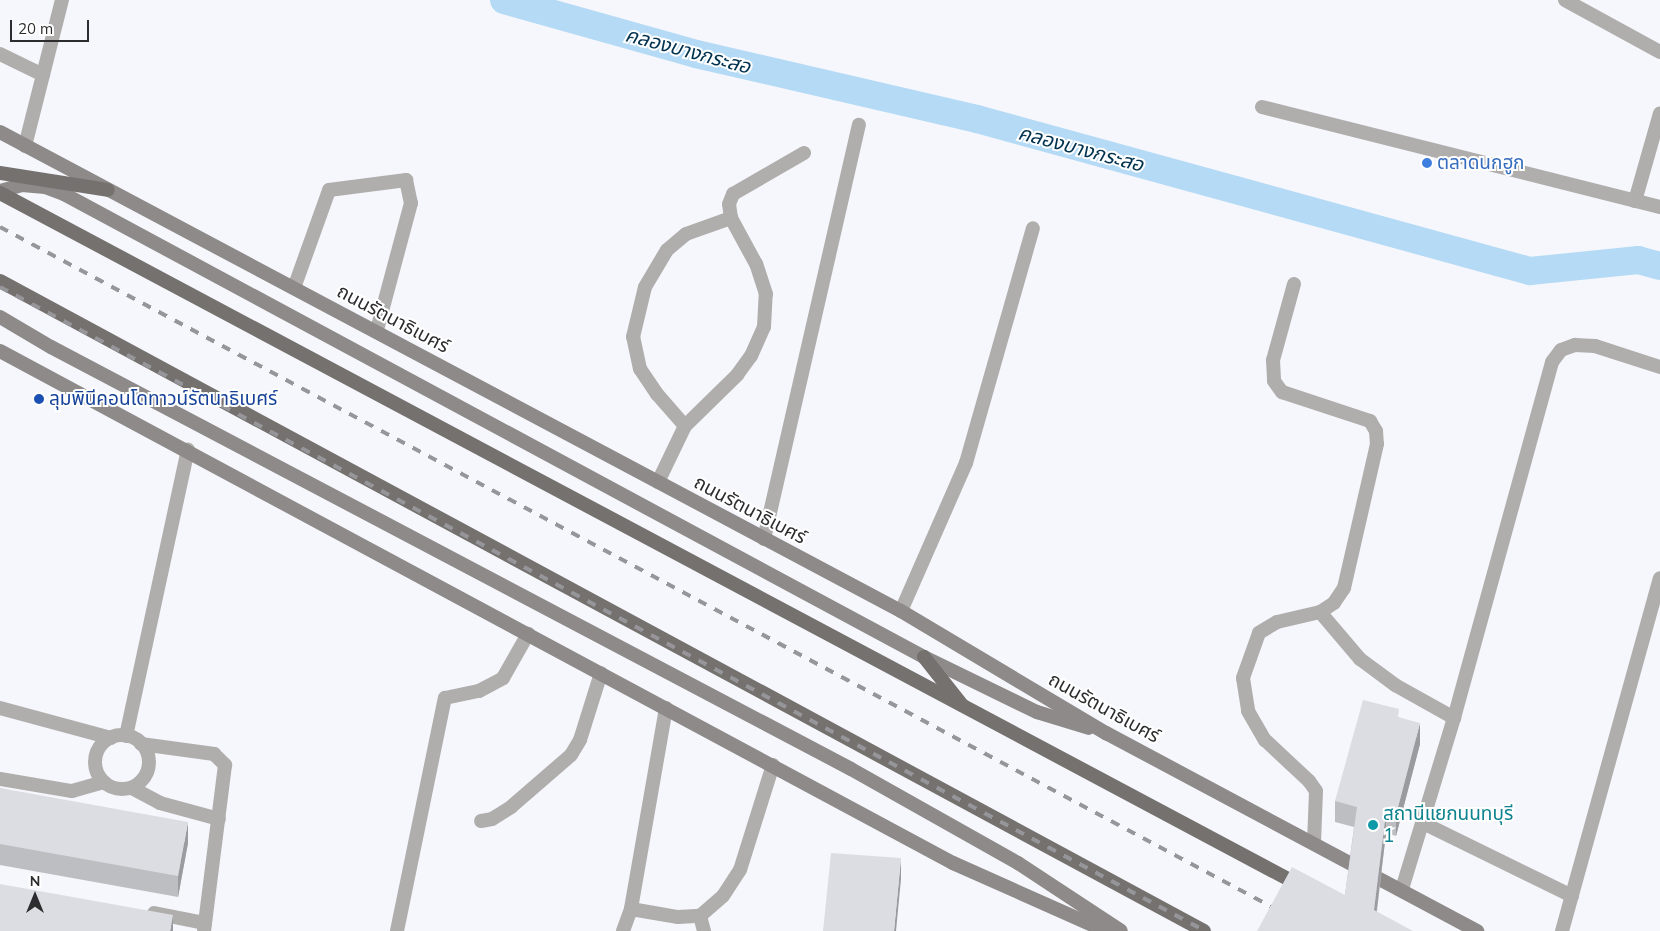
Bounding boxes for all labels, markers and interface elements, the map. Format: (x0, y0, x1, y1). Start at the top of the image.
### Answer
scale bar (12, 10, 91, 42)
text: 20 m (18, 19, 53, 38)
water label: คลองบางกระสอ (623, 22, 753, 78)
water label: คลองบางกระสอ (1016, 120, 1146, 176)
place label: ตลาดนกฮูก (1437, 152, 1524, 174)
marker: ตลาดนกฮูก (1421, 157, 1433, 169)
street label: ถนนรัตนาธิเบศร์ (333, 280, 453, 358)
place label: ลุมพินีคอนโดทาวน์รัตนาธิเบศร์ (49, 388, 277, 410)
marker: ลุมพินีคอนโดทาวน์รัตนาธิเบศร์ (33, 393, 45, 405)
street label: ถนนรัตนาธิเบศร์ (690, 471, 810, 549)
street label: ถนนรัตนาธิเบศร์ (1044, 668, 1164, 748)
place label: สถานีแยกนนทบุรี 1 (1383, 803, 1513, 847)
marker: สถานีแยกนนทบุรี 1 (1367, 819, 1379, 831)
north arrow (10, 871, 60, 921)
text: N (30, 872, 40, 890)

